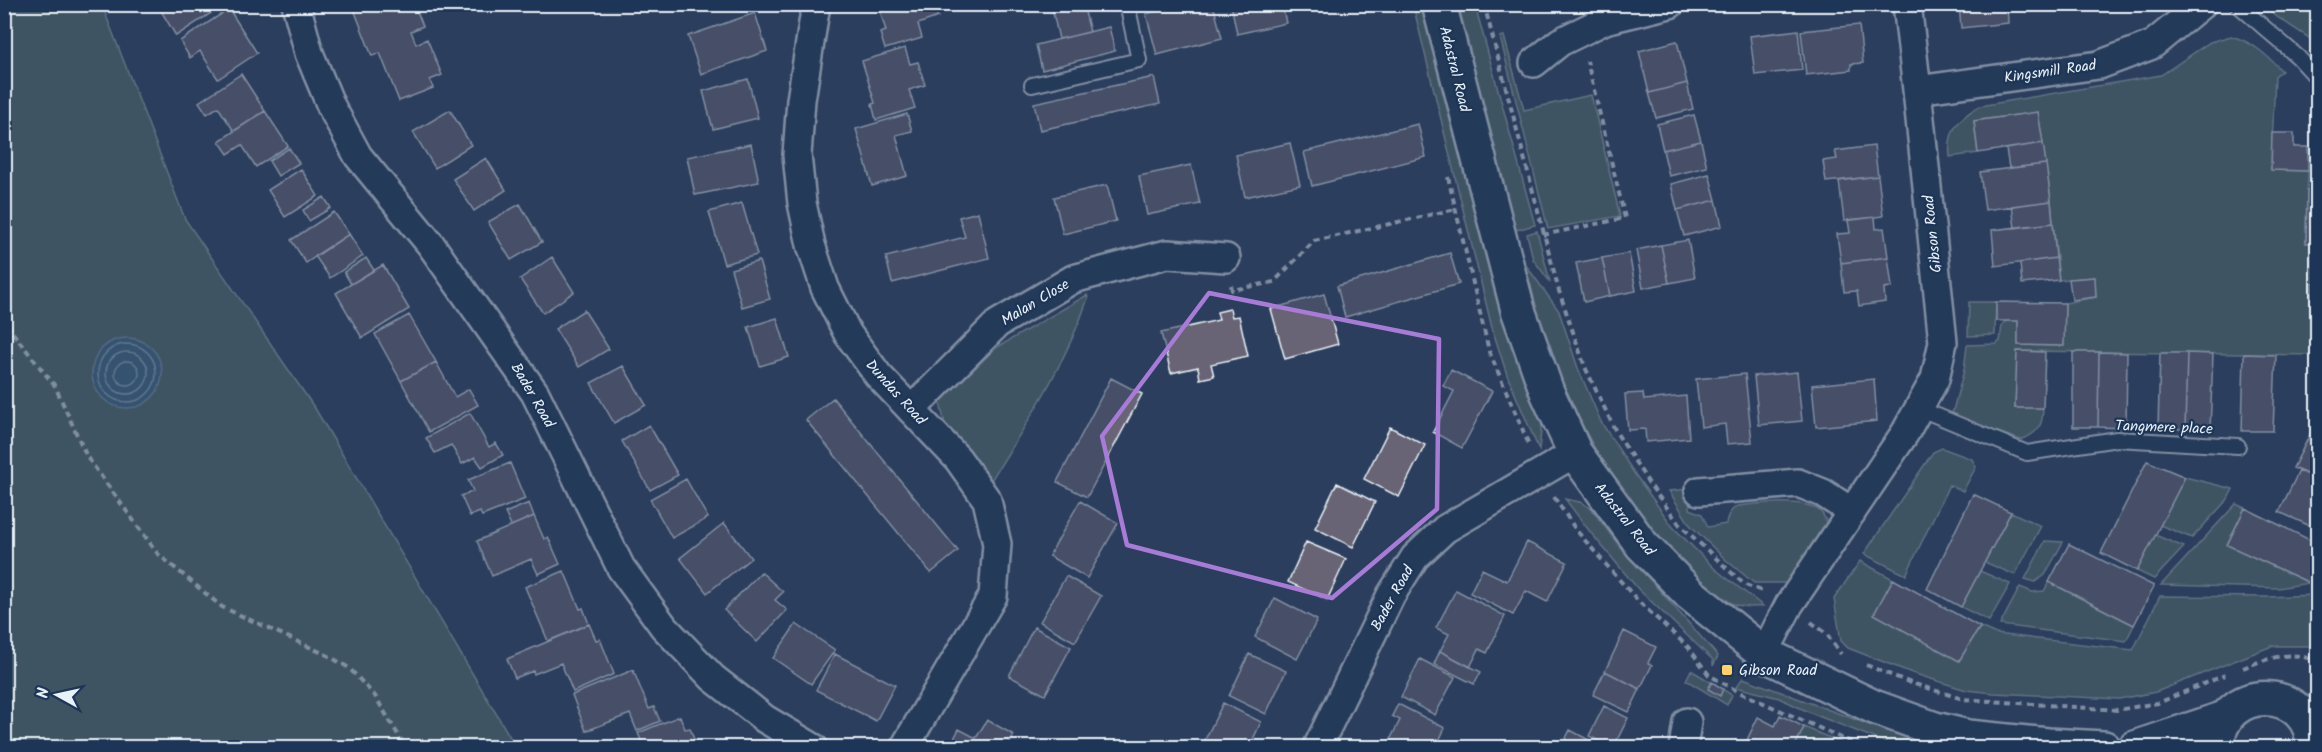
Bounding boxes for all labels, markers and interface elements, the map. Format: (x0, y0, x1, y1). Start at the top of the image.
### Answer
street label: Adastral Road (1432, 24, 1476, 115)
street label: Kingsmill Road (2002, 54, 2098, 90)
street label: Gibson Road (1917, 193, 1949, 274)
street label: Malan Close (997, 273, 1075, 333)
street label: Dundas Road (859, 354, 932, 432)
street label: Bader Road (504, 358, 561, 433)
street label: Tangmere place (2115, 414, 2214, 442)
street label: Adastral Road (1588, 478, 1661, 562)
street label: Bader Road (1365, 561, 1421, 636)
place label: Gibson Road (1739, 659, 1817, 683)
marker: Gibson Road (1720, 663, 1734, 677)
north arrow (27, 665, 87, 725)
text: N (31, 686, 57, 700)

